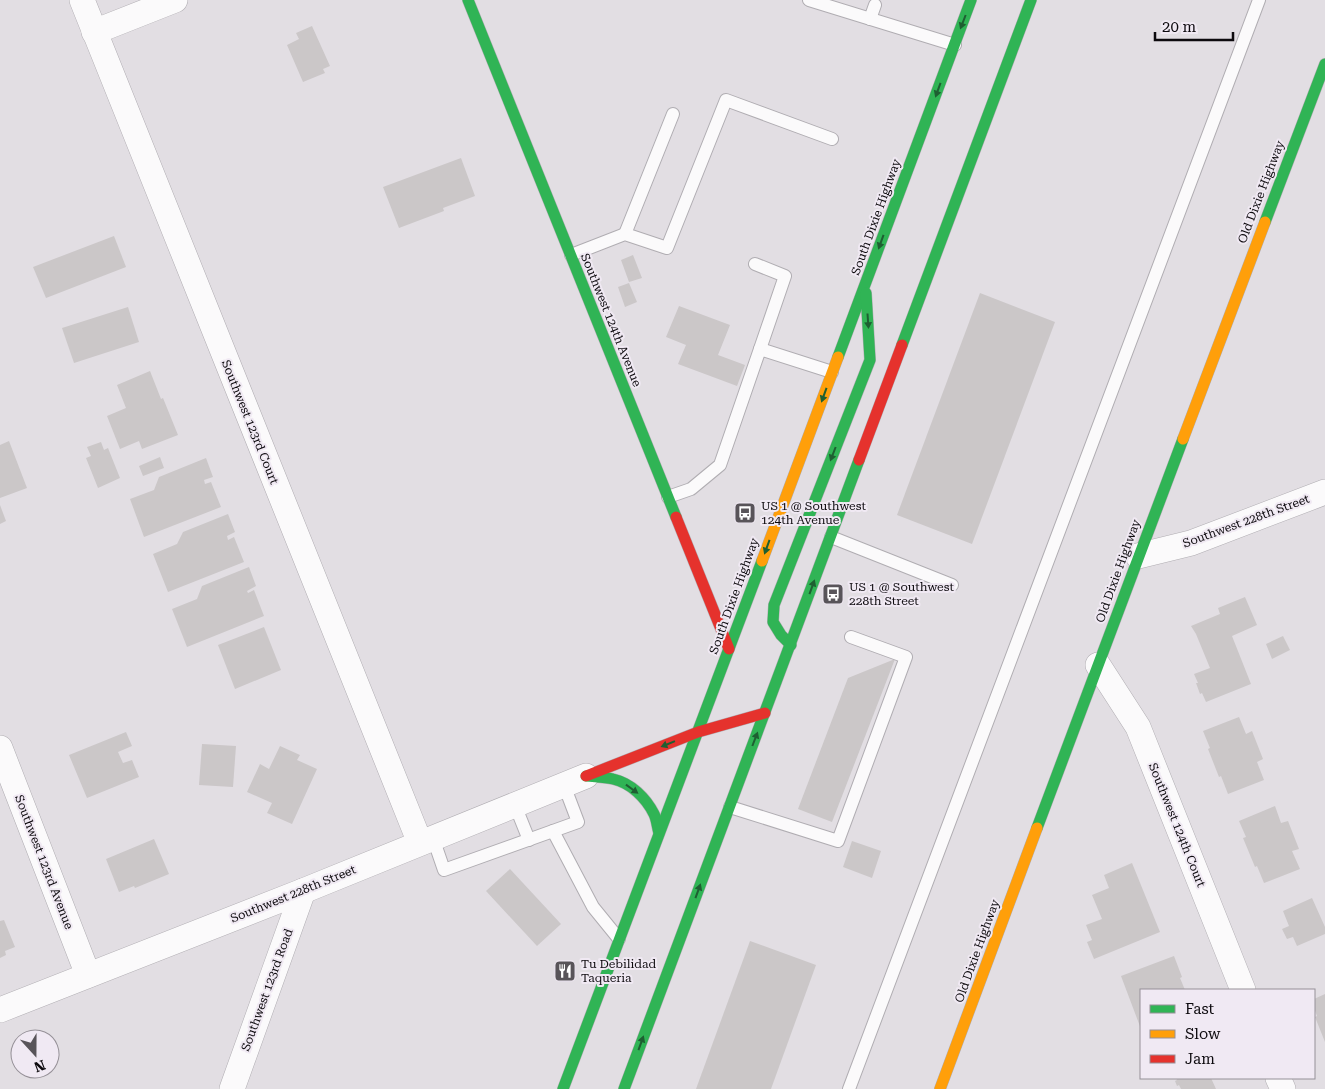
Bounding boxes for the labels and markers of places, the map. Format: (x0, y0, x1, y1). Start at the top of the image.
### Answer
place label: US 1 @ Southwest 124th Avenue (761, 499, 866, 527)
bus stop icon: US 1 @ Southwest 124th Avenue (733, 501, 757, 525)
place label: US 1 @ Southwest 228th Street (849, 580, 954, 608)
bus stop icon: US 1 @ Southwest 228th Street (821, 582, 845, 606)
place label: Tu Debilidad Taqueria (581, 957, 656, 985)
restaurant icon: Tu Debilidad Taqueria (553, 959, 577, 983)

